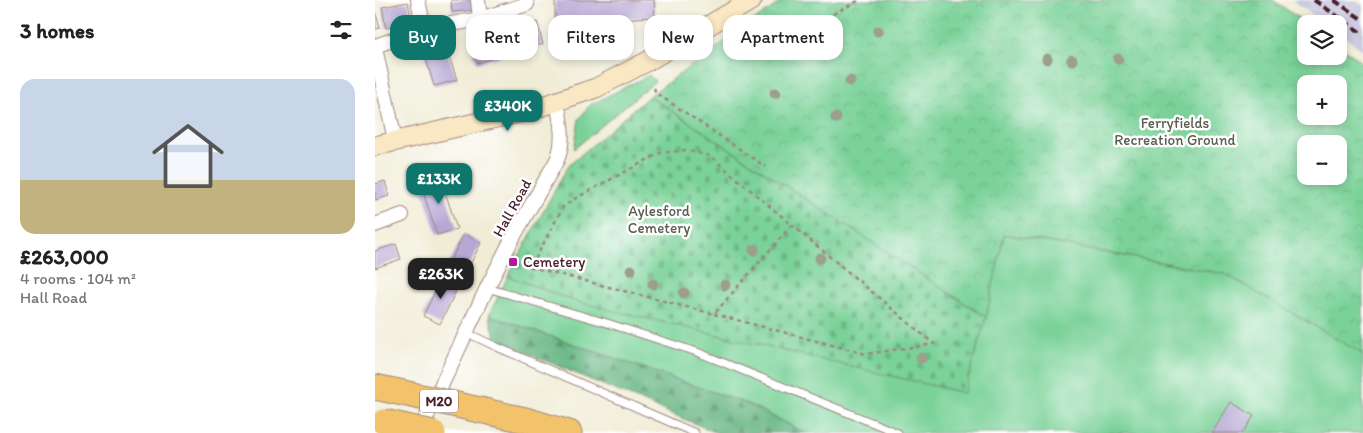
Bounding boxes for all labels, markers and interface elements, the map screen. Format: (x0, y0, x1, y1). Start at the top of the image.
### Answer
chip: Buy (390, 15, 456, 60)
chip: Rent (466, 15, 538, 60)
chip: Filters (548, 15, 634, 60)
chip: New (644, 15, 713, 60)
chip: Apartment (723, 15, 843, 60)
map controls (1297, 15, 1347, 185)
button: layers (1297, 15, 1347, 65)
icon: filters (327, 16, 355, 44)
text: 3 homes (20, 18, 95, 43)
button: + (1297, 75, 1347, 125)
pin: £340K (473, 90, 543, 132)
text: £340K (485, 96, 531, 115)
icon: home (143, 111, 233, 201)
park label: Ferryfields Recreation Ground (1114, 114, 1236, 149)
button: − (1297, 135, 1347, 185)
pin: £133K (404, 162, 474, 205)
text: £133K (417, 169, 461, 188)
street label: Hall Road (489, 176, 535, 240)
park label: Aylesford Cemetery (628, 202, 690, 237)
text: £263,000 (20, 244, 109, 269)
place label: Cemetery (523, 253, 585, 271)
marker: Cemetery (507, 256, 519, 268)
pin: £263K (406, 258, 476, 300)
text: £263K (419, 264, 463, 283)
text: 4 rooms · 104 m² (20, 269, 136, 288)
text: Hall Road (20, 288, 87, 307)
road number: M20 (420, 390, 458, 412)

